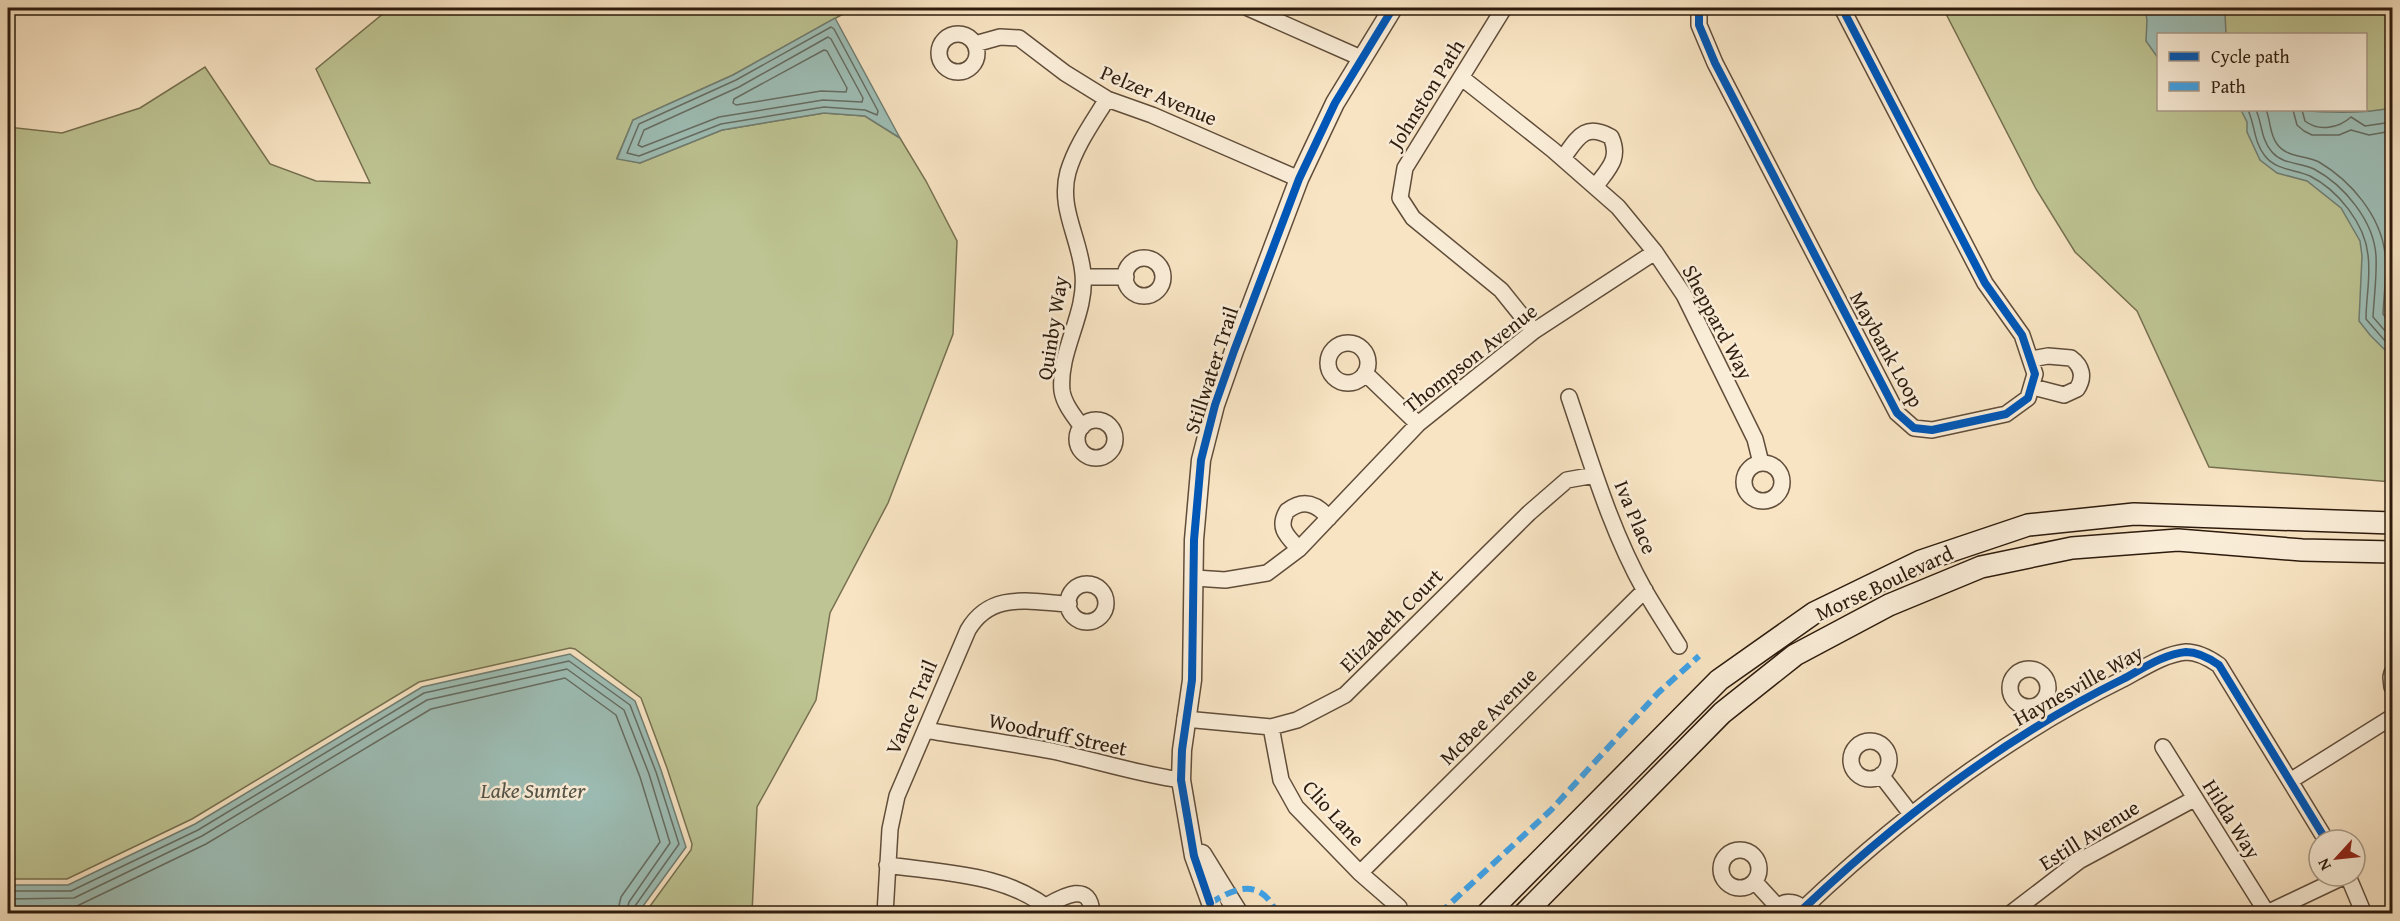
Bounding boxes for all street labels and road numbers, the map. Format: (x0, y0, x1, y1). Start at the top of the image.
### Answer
street label: Johnston Path (1378, 33, 1472, 157)
street label: Pelzer Avenue (1096, 57, 1222, 134)
street label: Sheppard Way (1675, 259, 1762, 385)
street label: Quinby Way (1028, 273, 1076, 382)
street label: Maybank Loop (1842, 285, 1932, 413)
street label: Thompson Avenue (1396, 296, 1544, 420)
street label: Stillwater Trail (1176, 302, 1246, 438)
street label: Iva Place (1607, 475, 1665, 559)
street label: Morse Boulevard (1810, 537, 1959, 628)
street label: Elizabeth Court (1332, 561, 1450, 679)
street label: Haynesville Way (2007, 636, 2149, 734)
street label: Vance Trail (877, 655, 945, 759)
street label: McBee Avenue (1432, 660, 1544, 772)
street label: Woodruff Street (986, 704, 1131, 764)
street label: Clio Lane (1296, 773, 1372, 853)
street label: Hilda Way (2195, 773, 2269, 865)
street label: Estill Avenue (2033, 792, 2145, 878)

